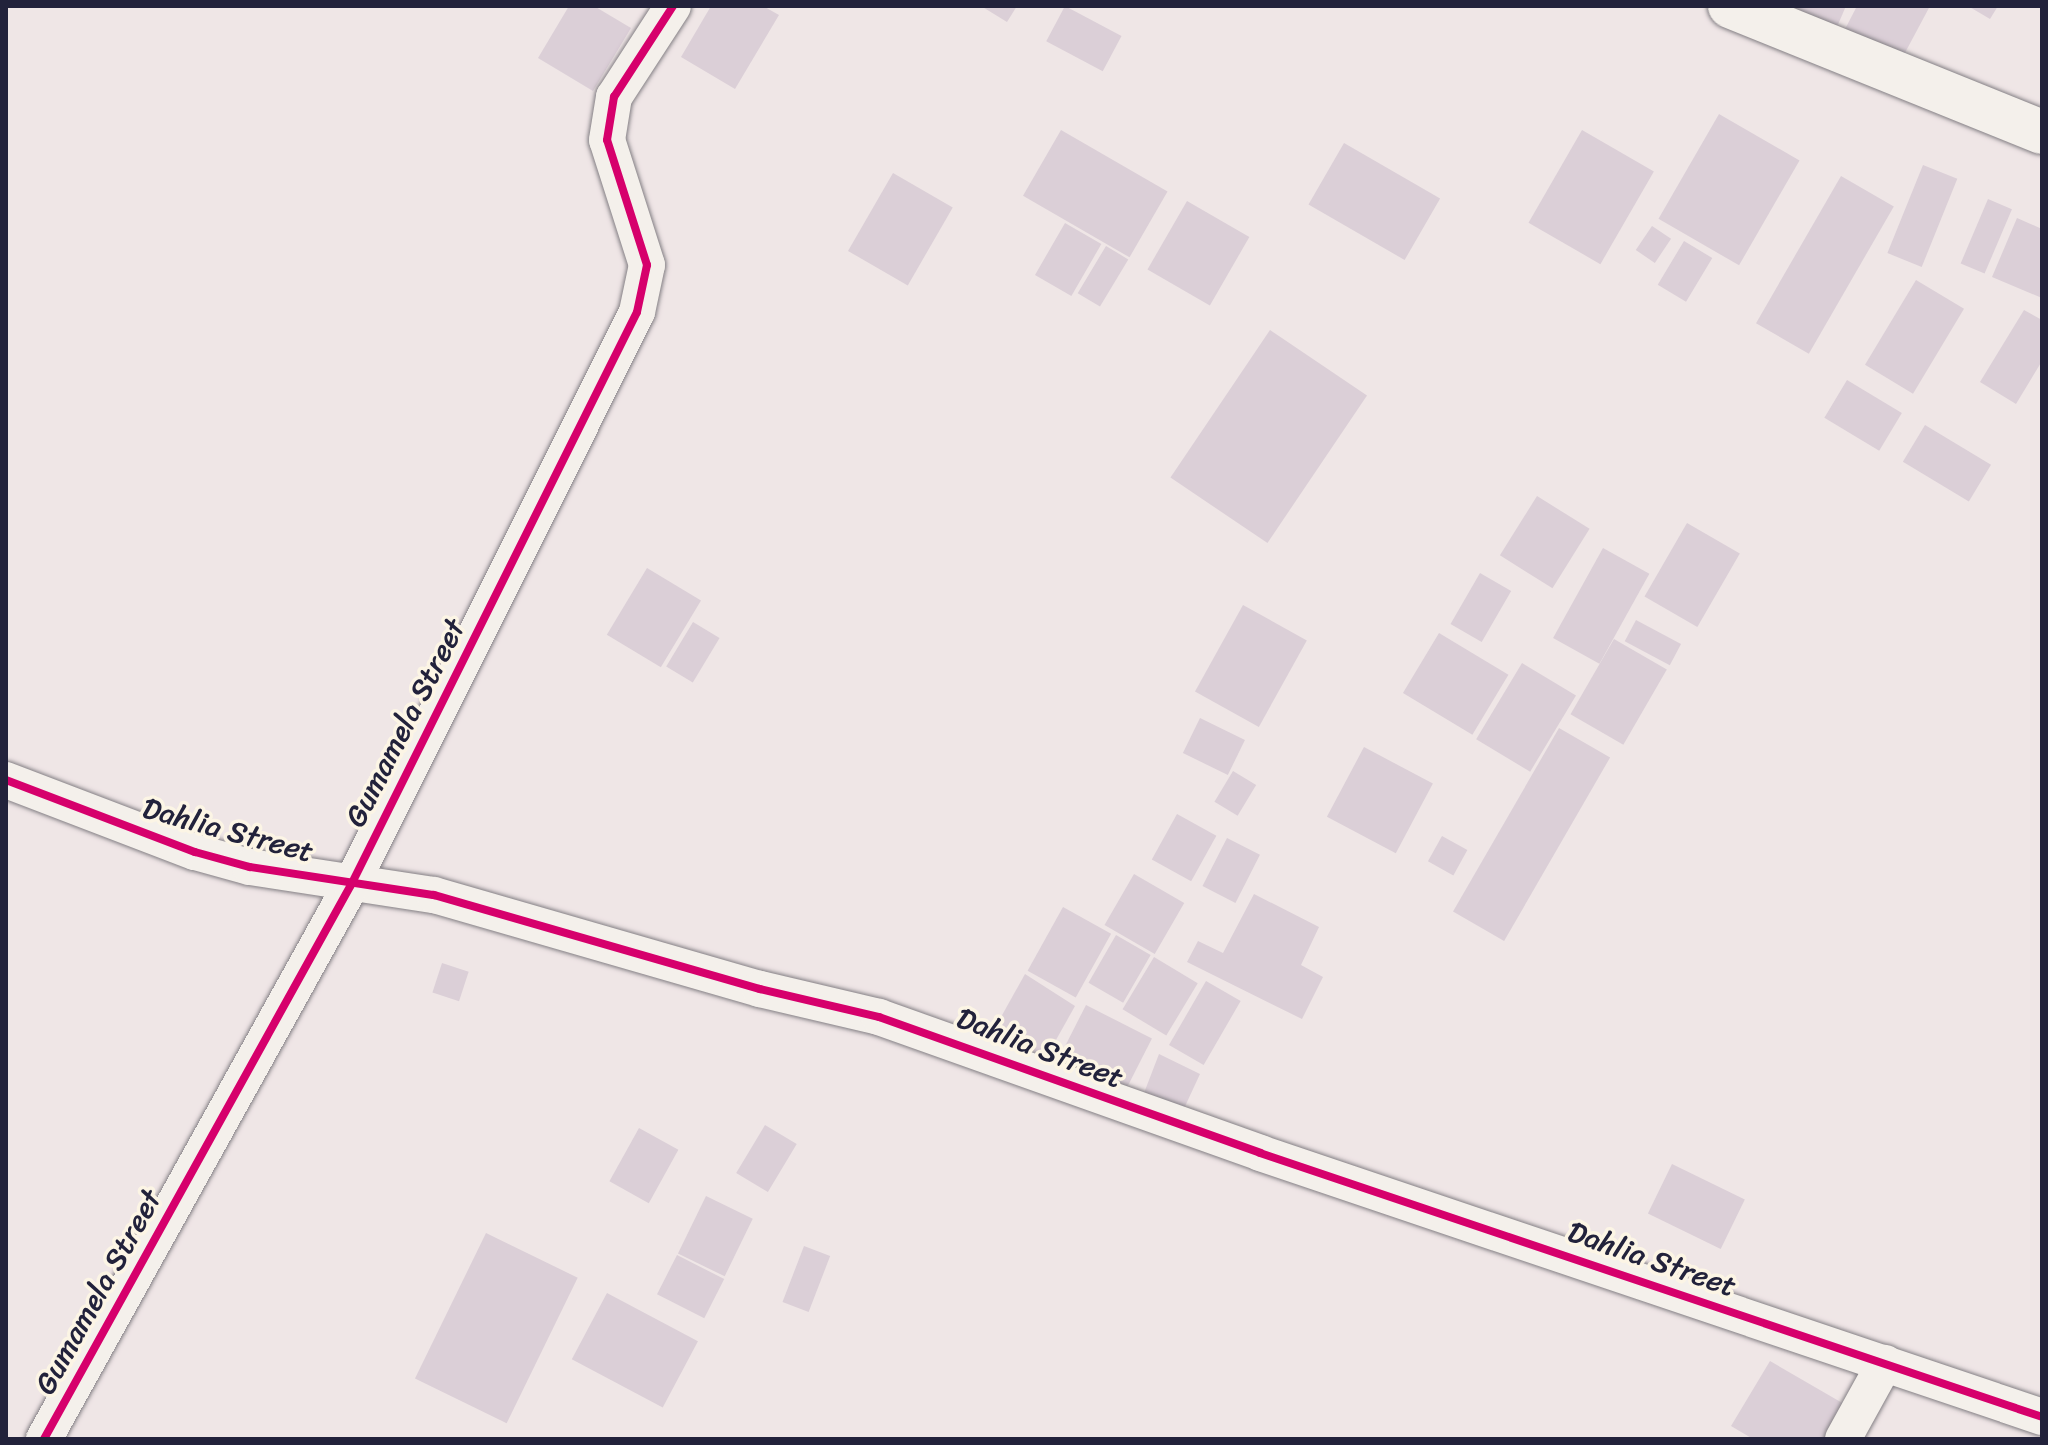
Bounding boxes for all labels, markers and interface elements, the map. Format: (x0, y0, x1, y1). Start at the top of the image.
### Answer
street label: Gumamela Street (337, 613, 473, 833)
street label: Dahlia Street (139, 790, 317, 870)
street label: Dahlia Street (952, 1000, 1128, 1096)
street label: Gumamela Street (27, 1183, 169, 1401)
street label: Dahlia Street (1563, 1213, 1741, 1305)

